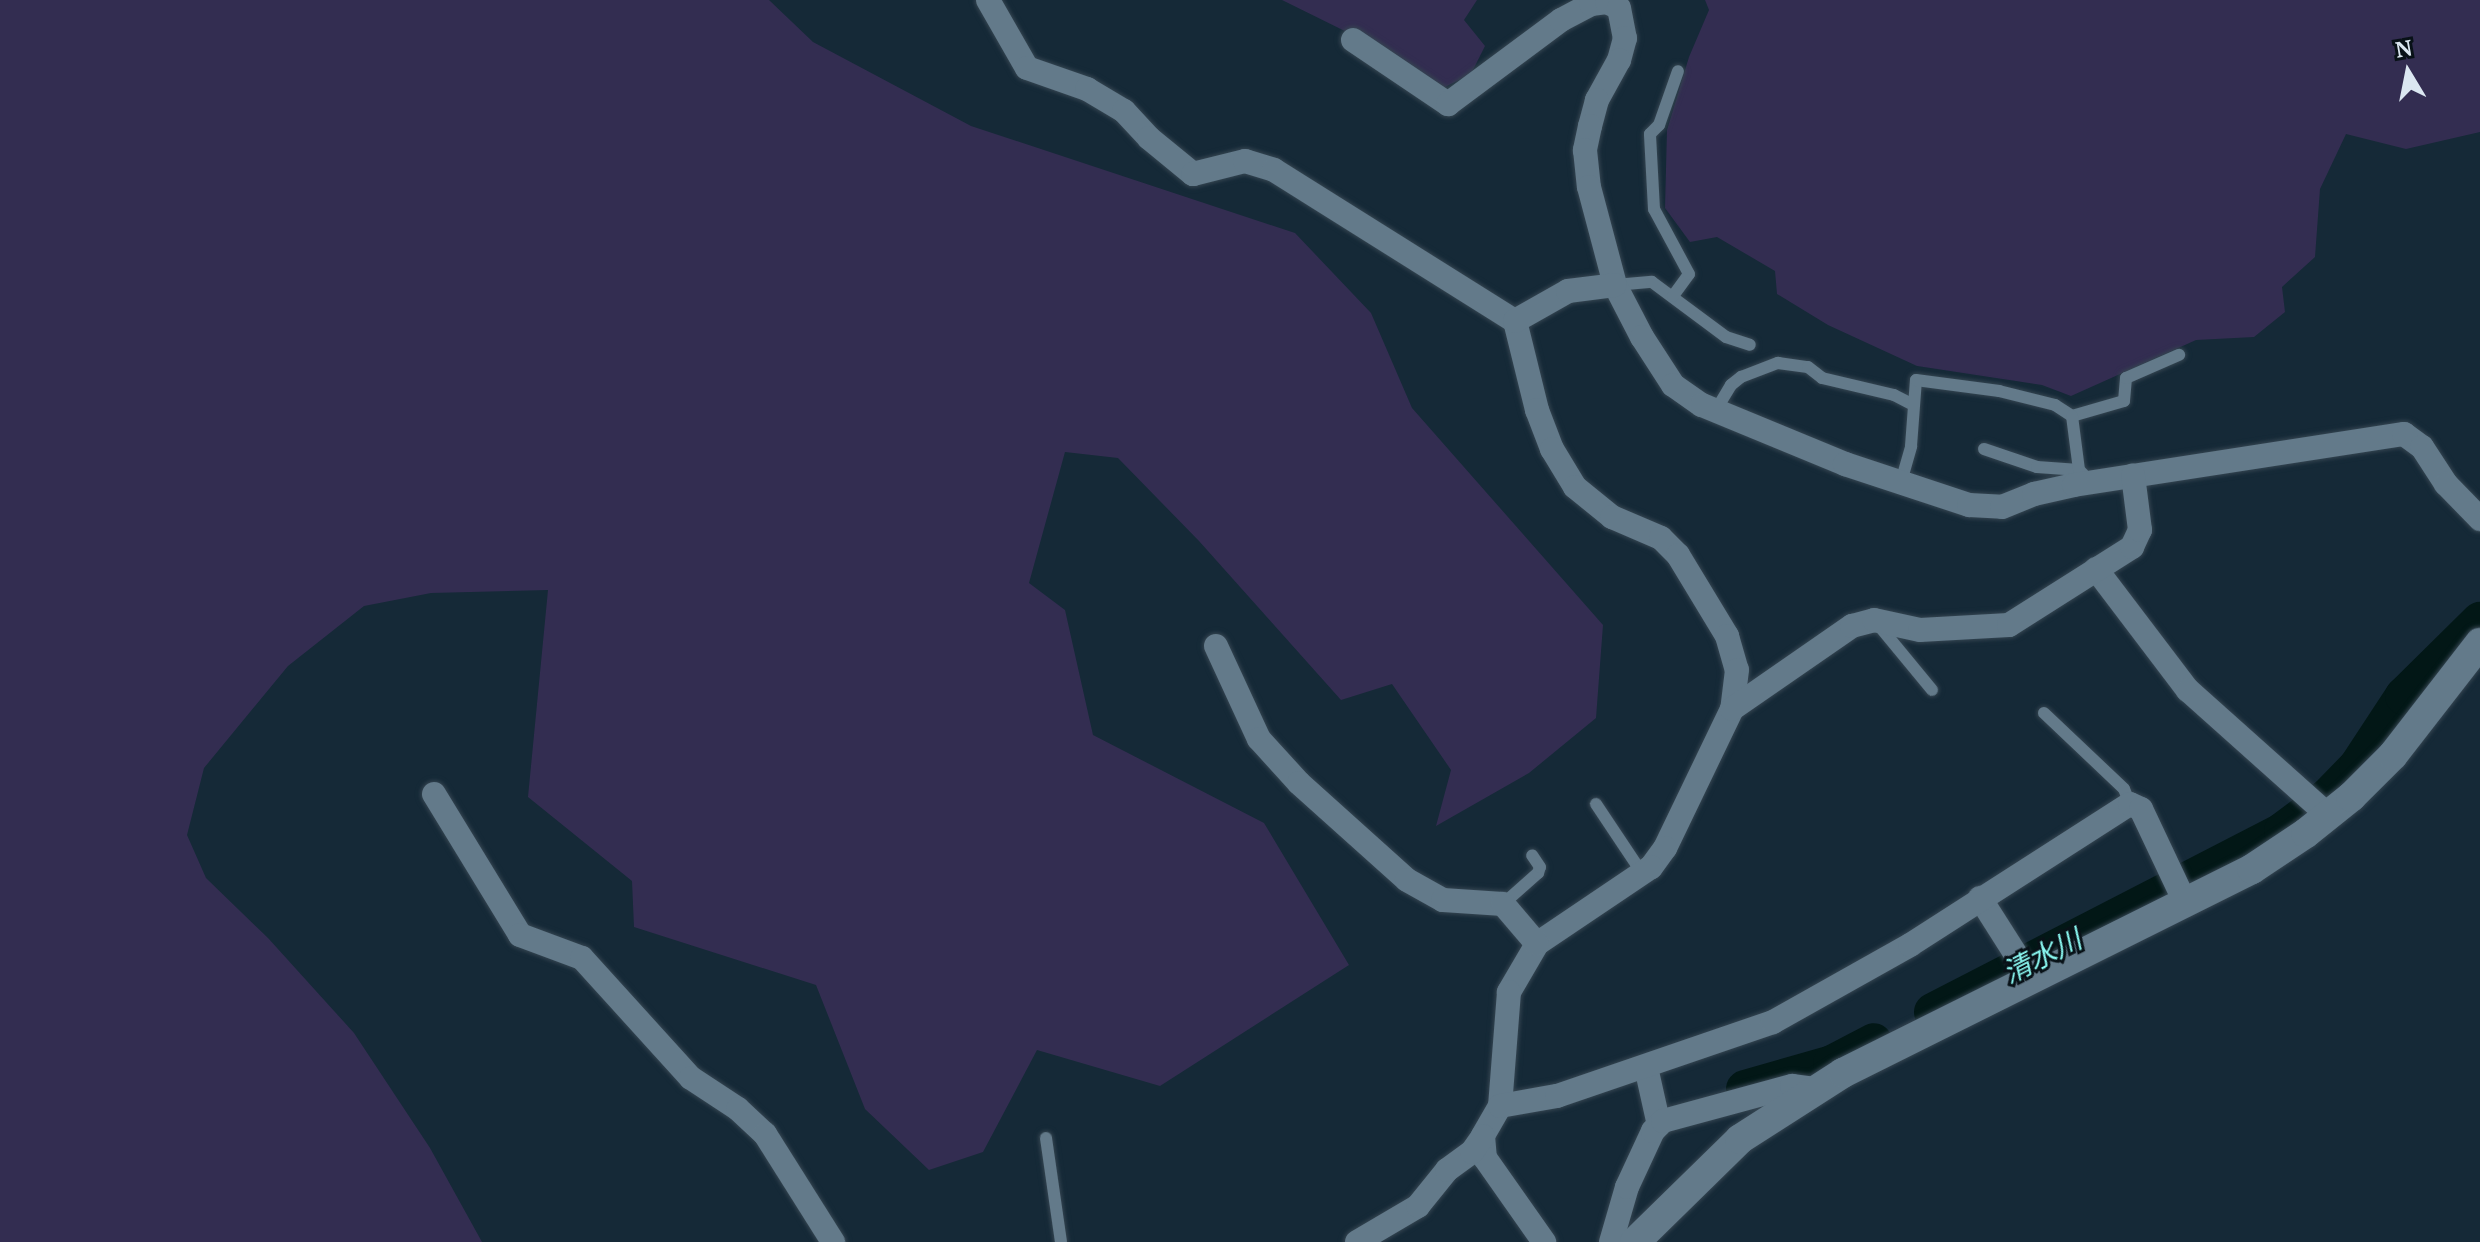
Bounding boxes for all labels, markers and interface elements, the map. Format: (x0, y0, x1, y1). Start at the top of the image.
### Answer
north arrow (2368, 32, 2448, 112)
text: N (2393, 32, 2414, 64)
water label: 清水川 (1997, 922, 2087, 990)

